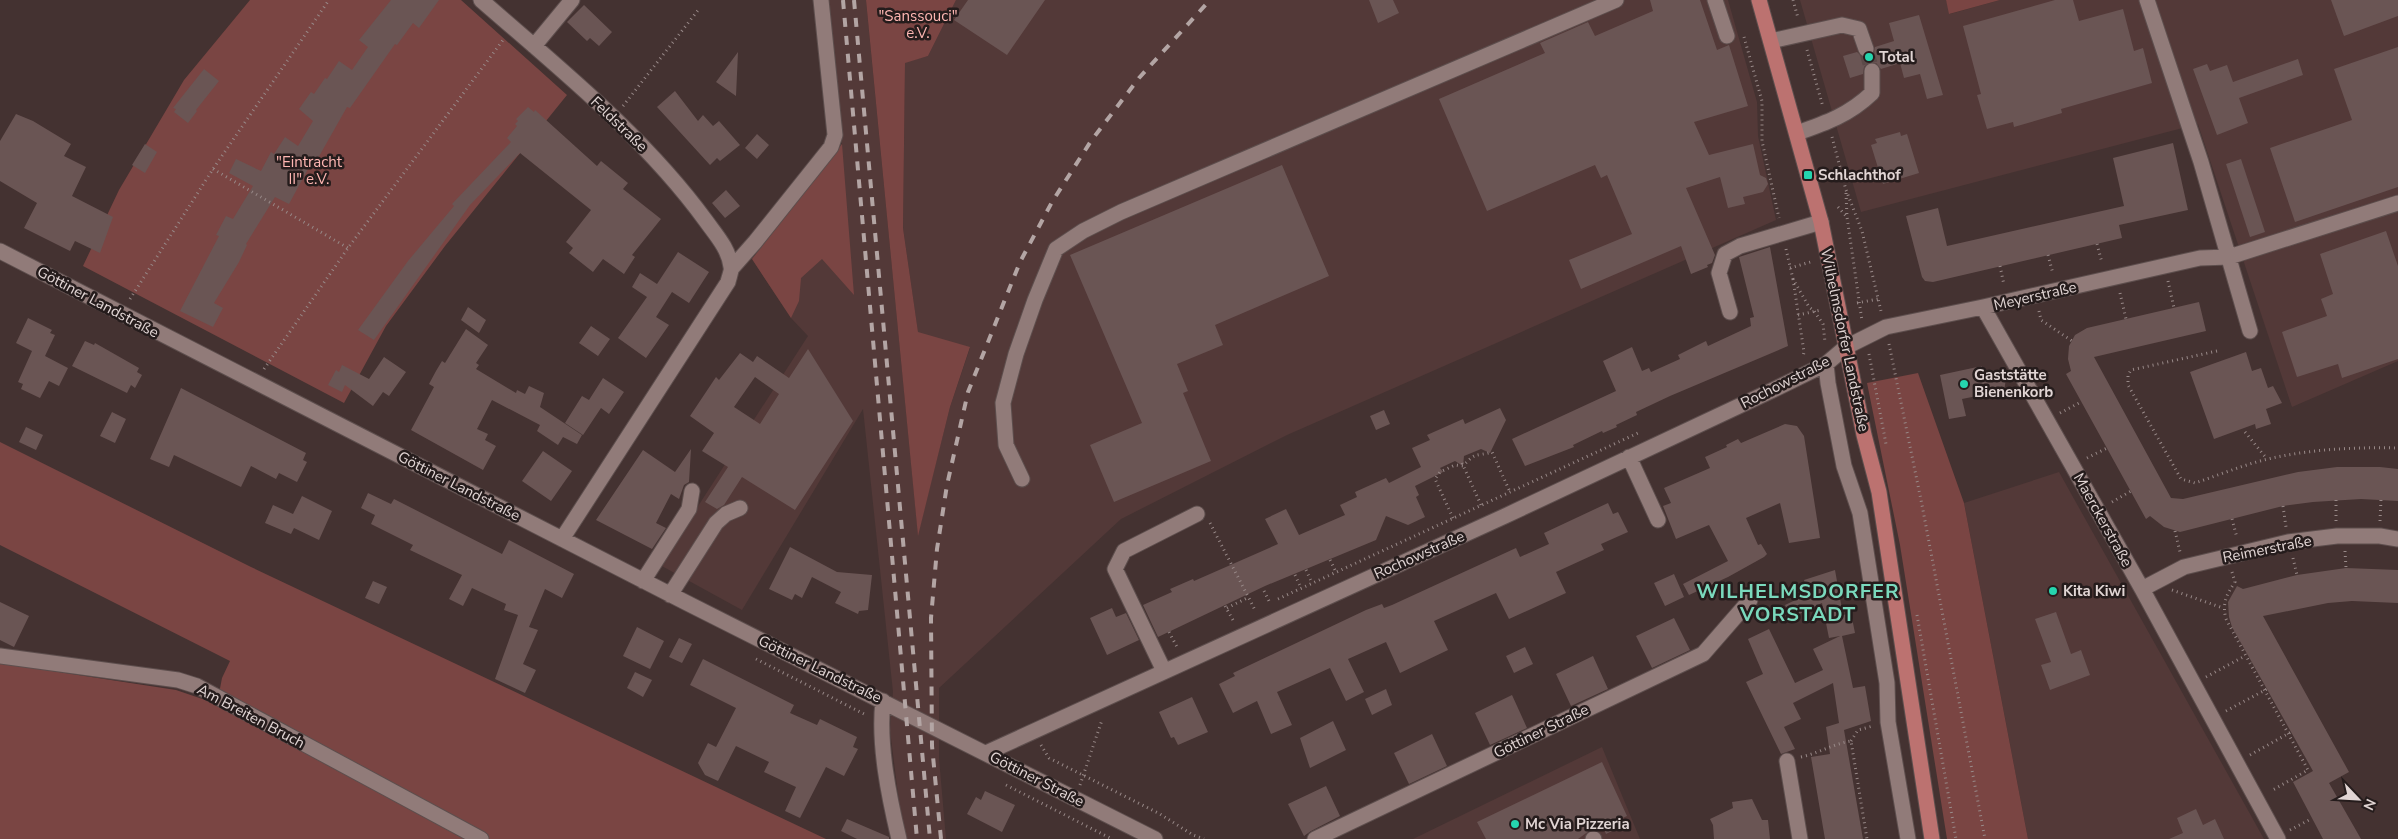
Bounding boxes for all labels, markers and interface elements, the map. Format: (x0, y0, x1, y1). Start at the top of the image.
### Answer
park label: "Sanssouci" e.V. (878, 6, 958, 43)
place label: Total (1879, 47, 1915, 67)
marker: Total (1863, 51, 1875, 63)
street label: Feldstraße (586, 92, 652, 156)
park label: "Eintracht II" e.V. (276, 152, 343, 189)
place label: Schlachthof (1818, 165, 1901, 185)
marker: Schlachthof (1802, 169, 1814, 181)
street label: Wilhelmsdorfer Landstraße (1816, 247, 1874, 433)
street label: Göttiner Landstraße (34, 262, 162, 342)
street label: Meyerstraße (1992, 277, 2078, 315)
street label: Rochowstraße (1737, 351, 1833, 413)
place label: Gaststätte Bienenkorb (1974, 365, 2053, 402)
marker: Gaststätte Bienenkorb (1958, 378, 1970, 390)
street label: Göttiner Landstraße (394, 446, 524, 526)
street label: Maerckerstraße (2069, 469, 2137, 571)
street label: Rochowstraße (1371, 526, 1467, 584)
street label: Reimerstraße (2221, 531, 2313, 567)
district label: WILHELMSDORFER VORSTADT (1696, 578, 1900, 628)
place label: Kita Kiwi (2063, 581, 2125, 601)
marker: Kita Kiwi (2047, 585, 2059, 597)
street label: Göttiner Landstraße (755, 630, 885, 708)
street label: Am Breiten Bruch (194, 679, 308, 753)
street label: Göttiner Straße (1490, 699, 1592, 763)
street label: Göttiner Straße (986, 747, 1088, 811)
north arrow (2333, 774, 2383, 824)
text: N (2359, 796, 2380, 813)
place label: Mc Via Pizzeria (1525, 814, 1630, 834)
marker: Mc Via Pizzeria (1509, 818, 1521, 830)

